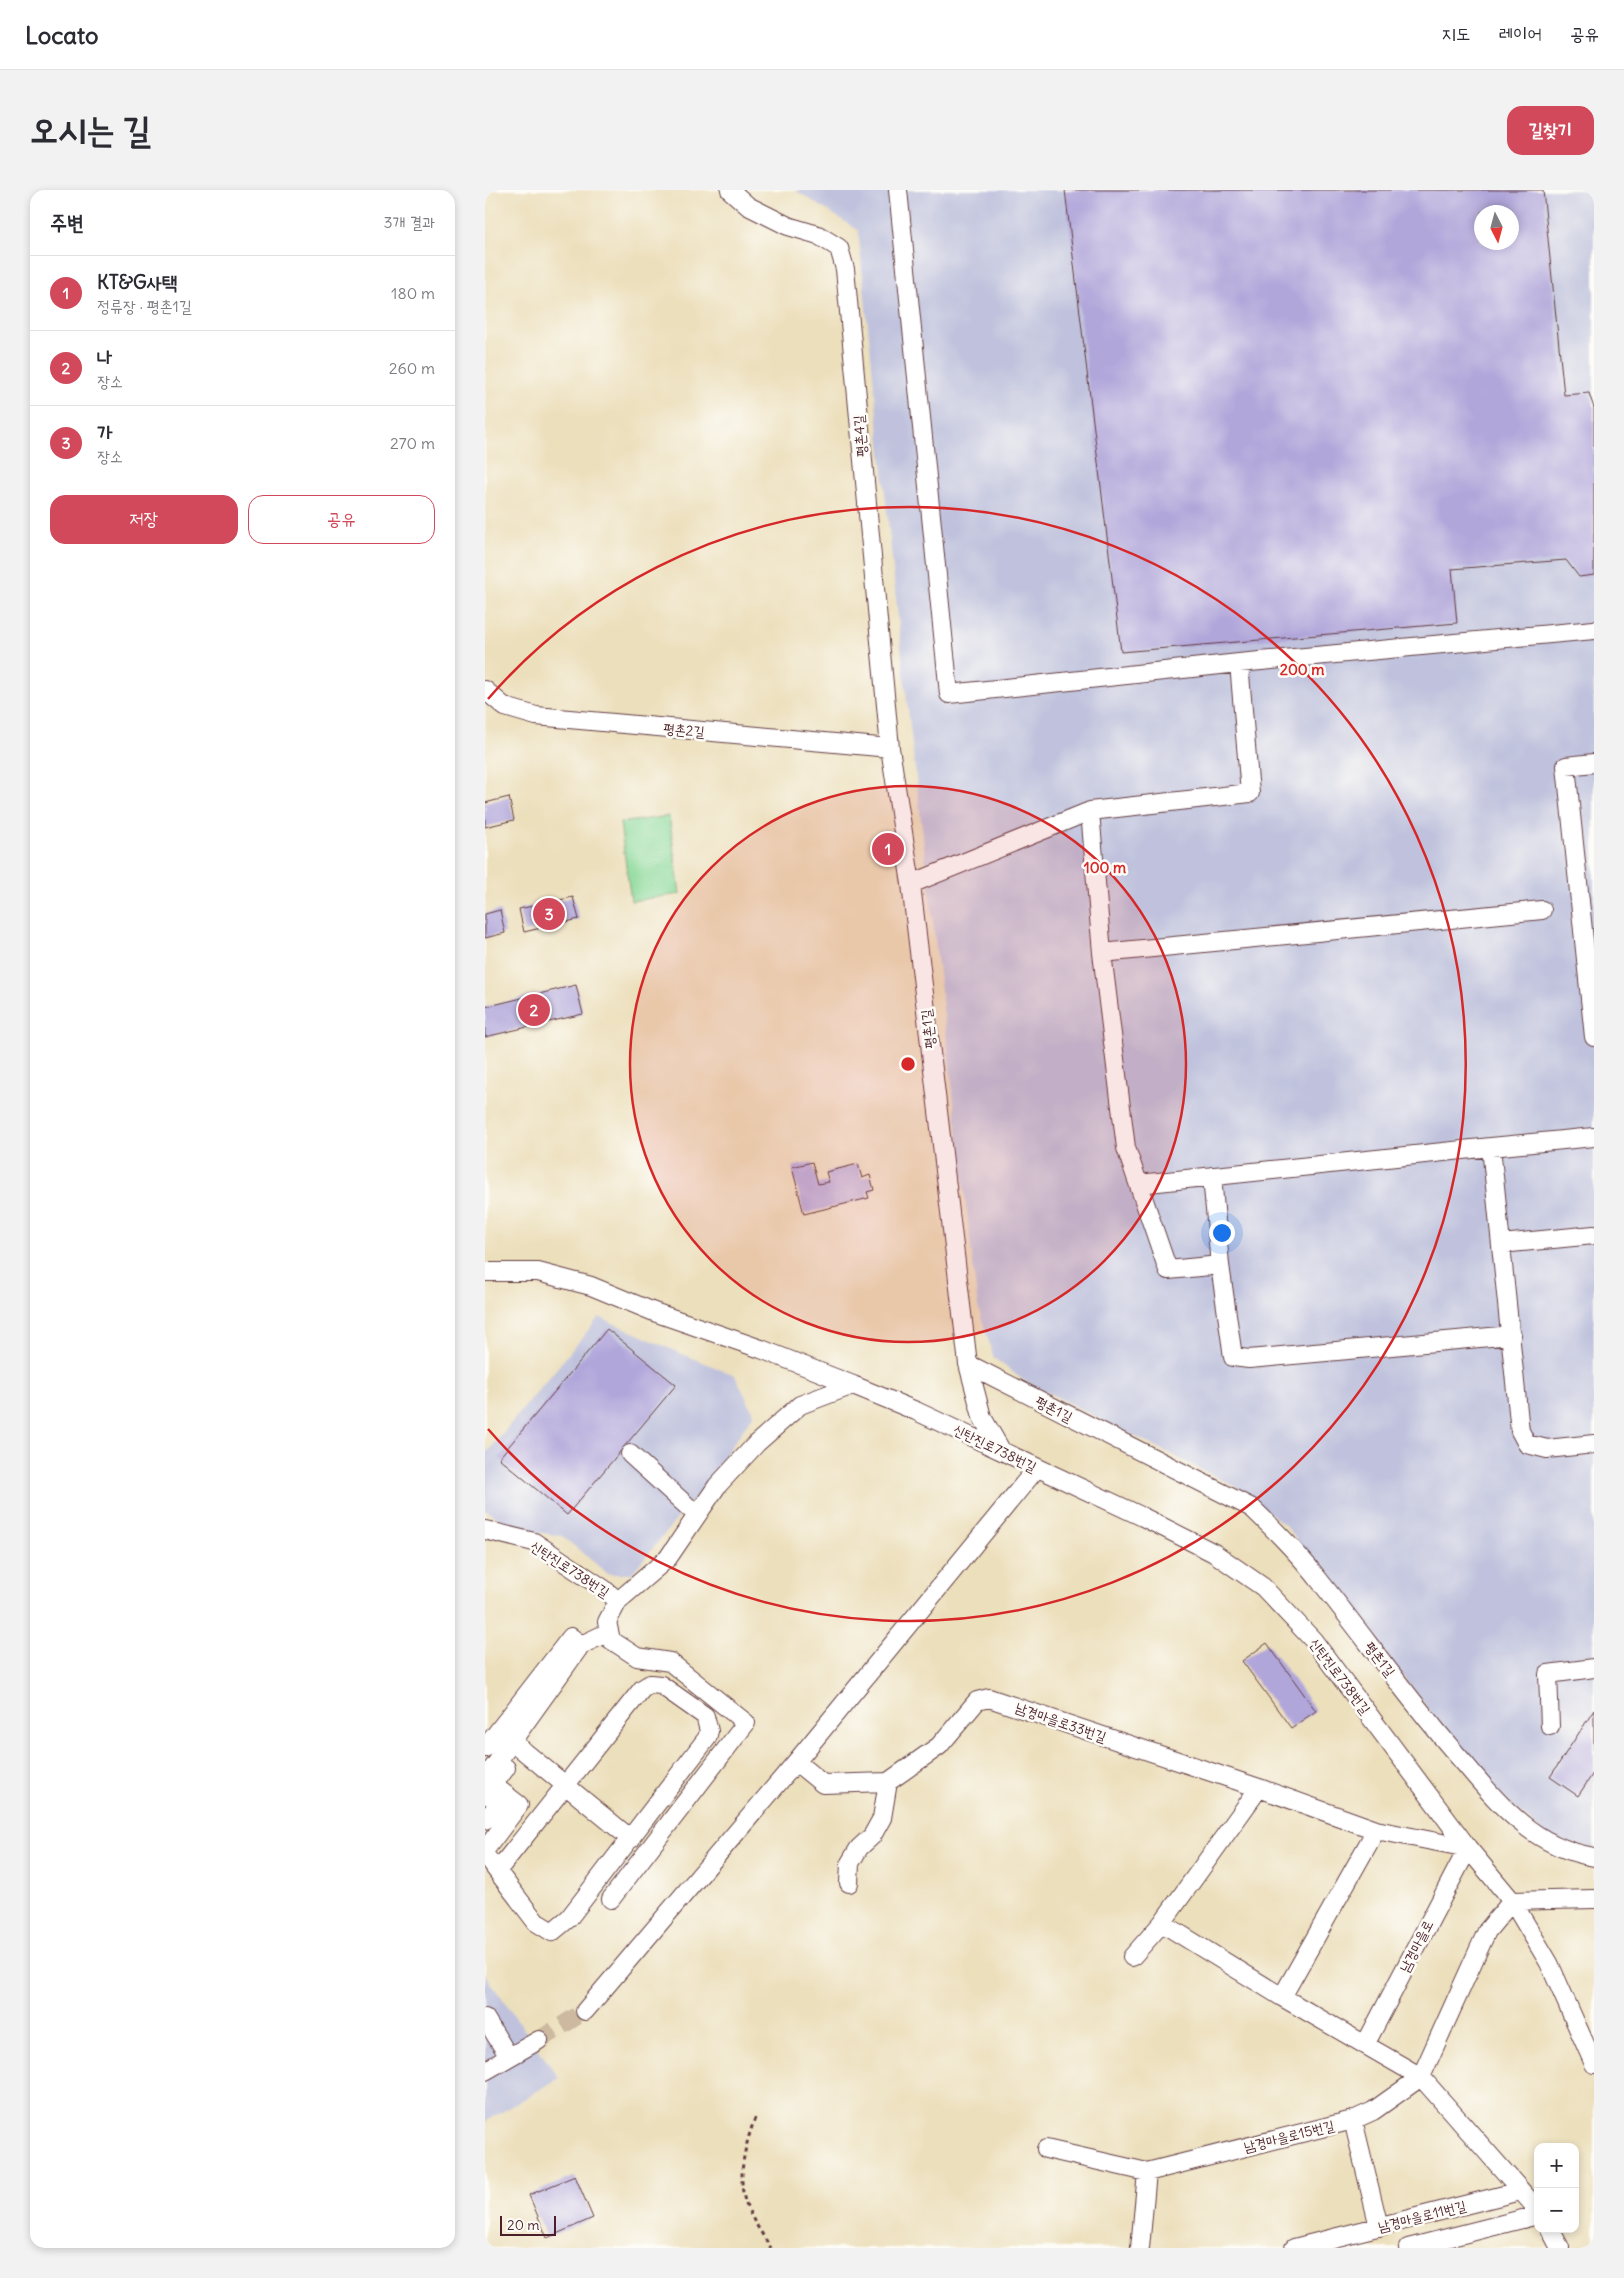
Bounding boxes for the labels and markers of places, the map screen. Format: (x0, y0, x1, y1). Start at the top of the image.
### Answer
pin: 1 (872, 830, 904, 868)
pin: 3 (533, 895, 565, 933)
pin: 2 (518, 991, 550, 1029)
centre of rings (899, 1055, 917, 1073)

